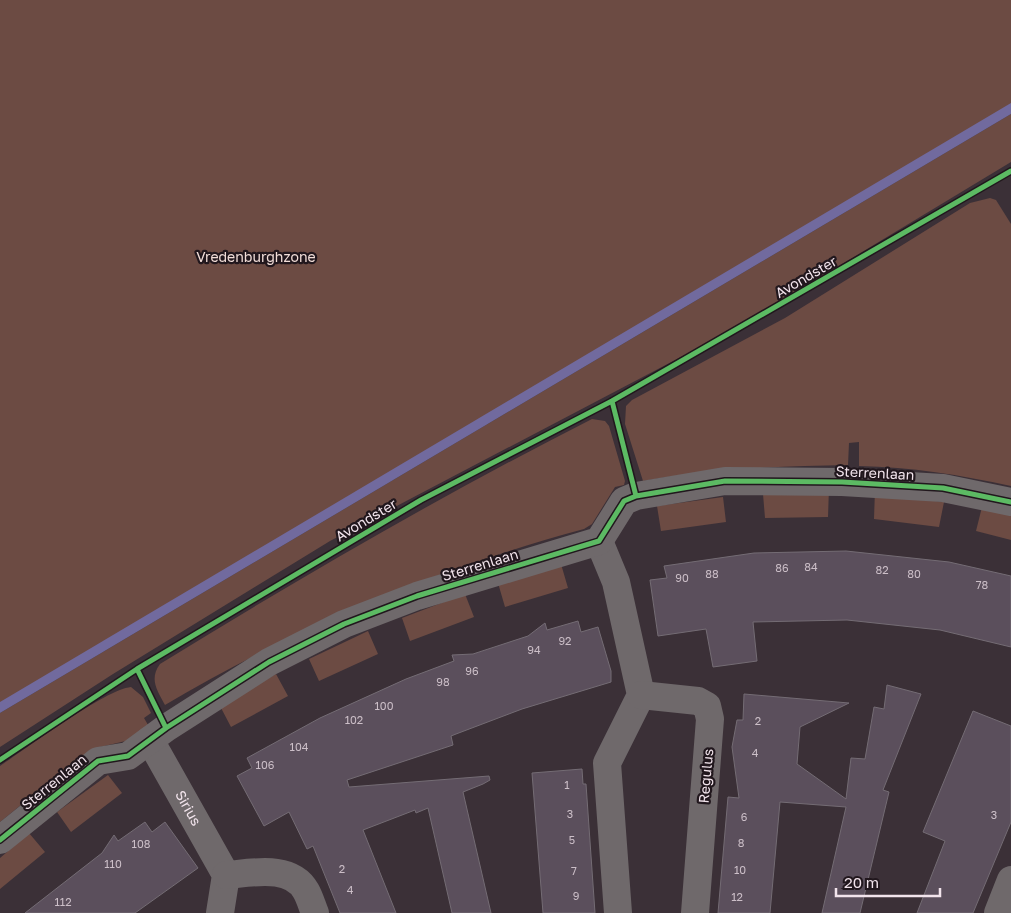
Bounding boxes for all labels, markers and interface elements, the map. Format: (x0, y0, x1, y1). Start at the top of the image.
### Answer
park label: Vredenburghzone (196, 248, 316, 265)
street label: Avondster (772, 252, 840, 301)
street label: Sterrenlaan (835, 462, 915, 483)
street label: Avondster (332, 494, 400, 544)
street label: Sterrenlaan (440, 545, 520, 584)
house number: 84 (804, 560, 818, 573)
house number: 86 (775, 561, 789, 574)
house number: 82 (875, 563, 889, 576)
house number: 88 (705, 567, 719, 580)
house number: 80 (907, 567, 921, 580)
house number: 90 (675, 571, 689, 584)
house number: 78 (976, 578, 989, 591)
house number: 92 (558, 634, 572, 647)
house number: 94 (527, 643, 541, 656)
house number: 96 (465, 664, 479, 677)
house number: 98 (436, 675, 450, 688)
house number: 100 (375, 699, 394, 712)
house number: 102 (345, 713, 363, 726)
house number: 2 (755, 714, 761, 727)
house number: 104 (290, 740, 309, 753)
house number: 4 (752, 746, 759, 759)
street label: Regulus (695, 748, 716, 804)
street label: Sterrenlaan (18, 750, 90, 813)
house number: 106 (256, 758, 275, 771)
house number: 1 (564, 778, 570, 791)
street label: Sirius (172, 787, 205, 828)
house number: 3 (567, 807, 573, 820)
house number: 3 (991, 808, 997, 821)
house number: 6 (741, 810, 748, 823)
house number: 5 (569, 833, 575, 846)
house number: 8 (738, 836, 745, 849)
house number: 108 (132, 837, 151, 850)
house number: 110 (104, 857, 122, 870)
house number: 2 (339, 862, 345, 875)
house number: 10 (734, 863, 746, 876)
house number: 7 (571, 864, 577, 877)
scale bar (836, 866, 940, 898)
text: 20 m (844, 873, 879, 891)
house number: 4 (347, 883, 354, 896)
house number: 9 (573, 889, 579, 902)
house number: 12 (731, 890, 743, 903)
house number: 112 (54, 895, 72, 908)

